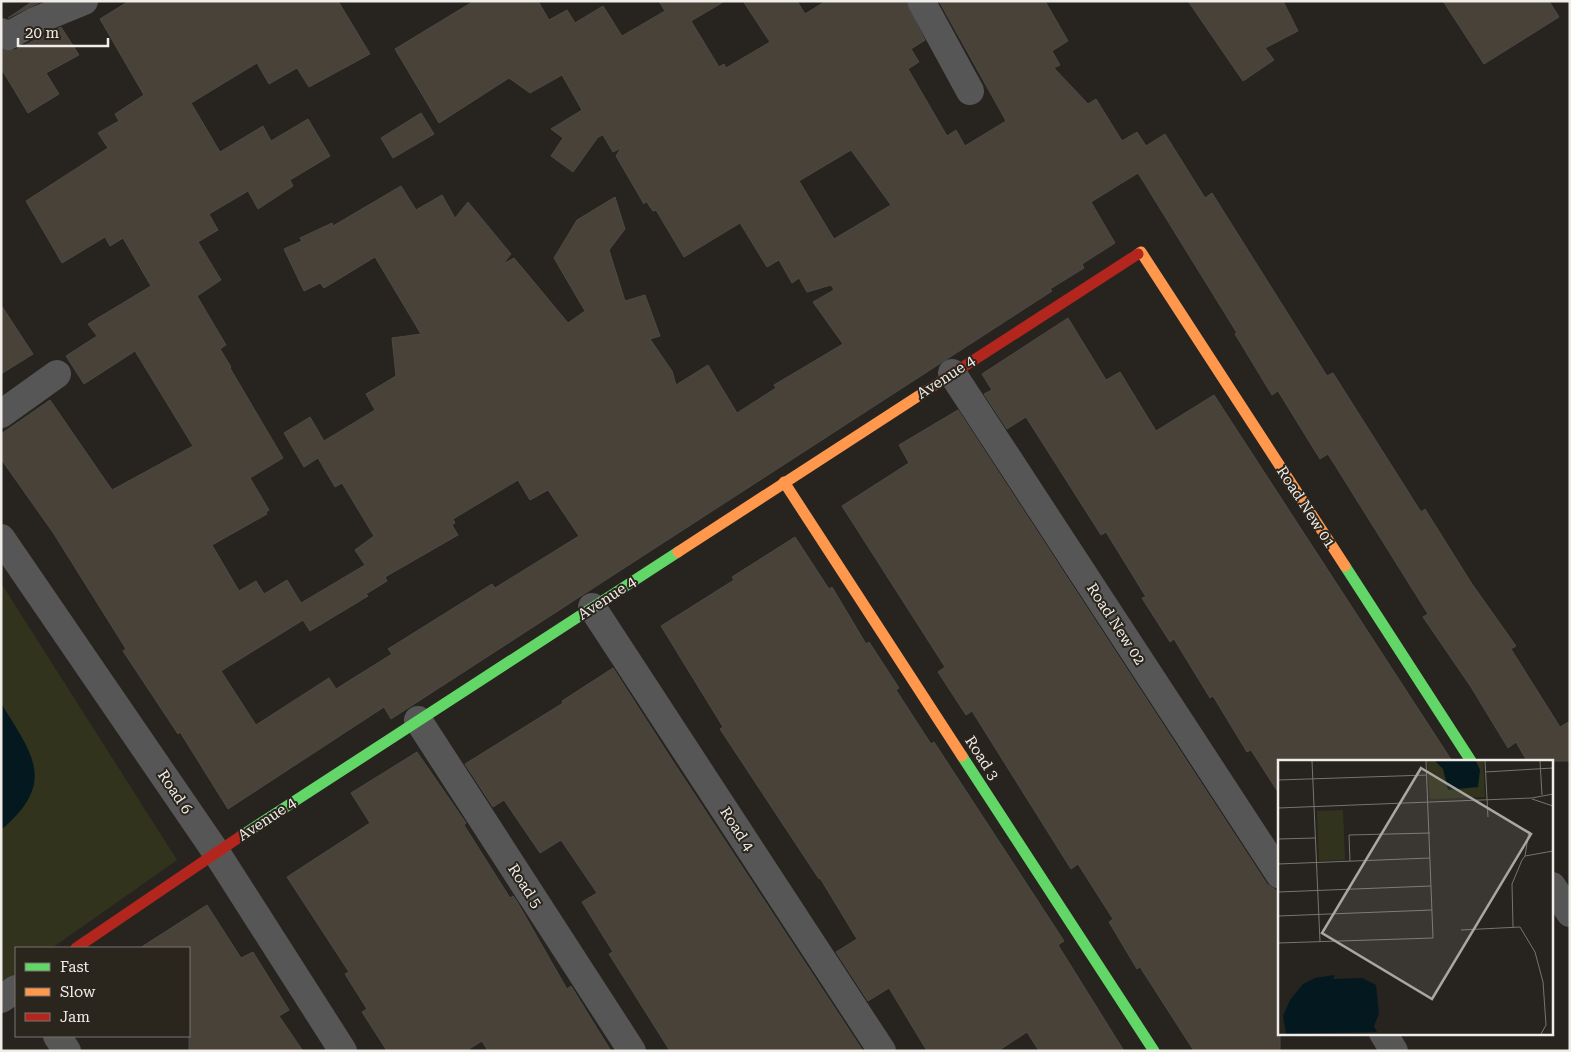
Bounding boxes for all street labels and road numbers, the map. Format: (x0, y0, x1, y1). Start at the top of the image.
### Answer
street label: Avenue 4 (913, 351, 979, 403)
street label: Road New 01 (1273, 463, 1339, 551)
street label: Avenue 4 (574, 572, 640, 624)
street label: Road New 02 (1083, 580, 1149, 668)
street label: Road 3 (961, 733, 1003, 783)
street label: Road 6 (154, 767, 196, 817)
street label: Avenue 4 (234, 793, 300, 845)
street label: Road 4 (716, 804, 758, 855)
street label: Road 5 (504, 861, 546, 911)

